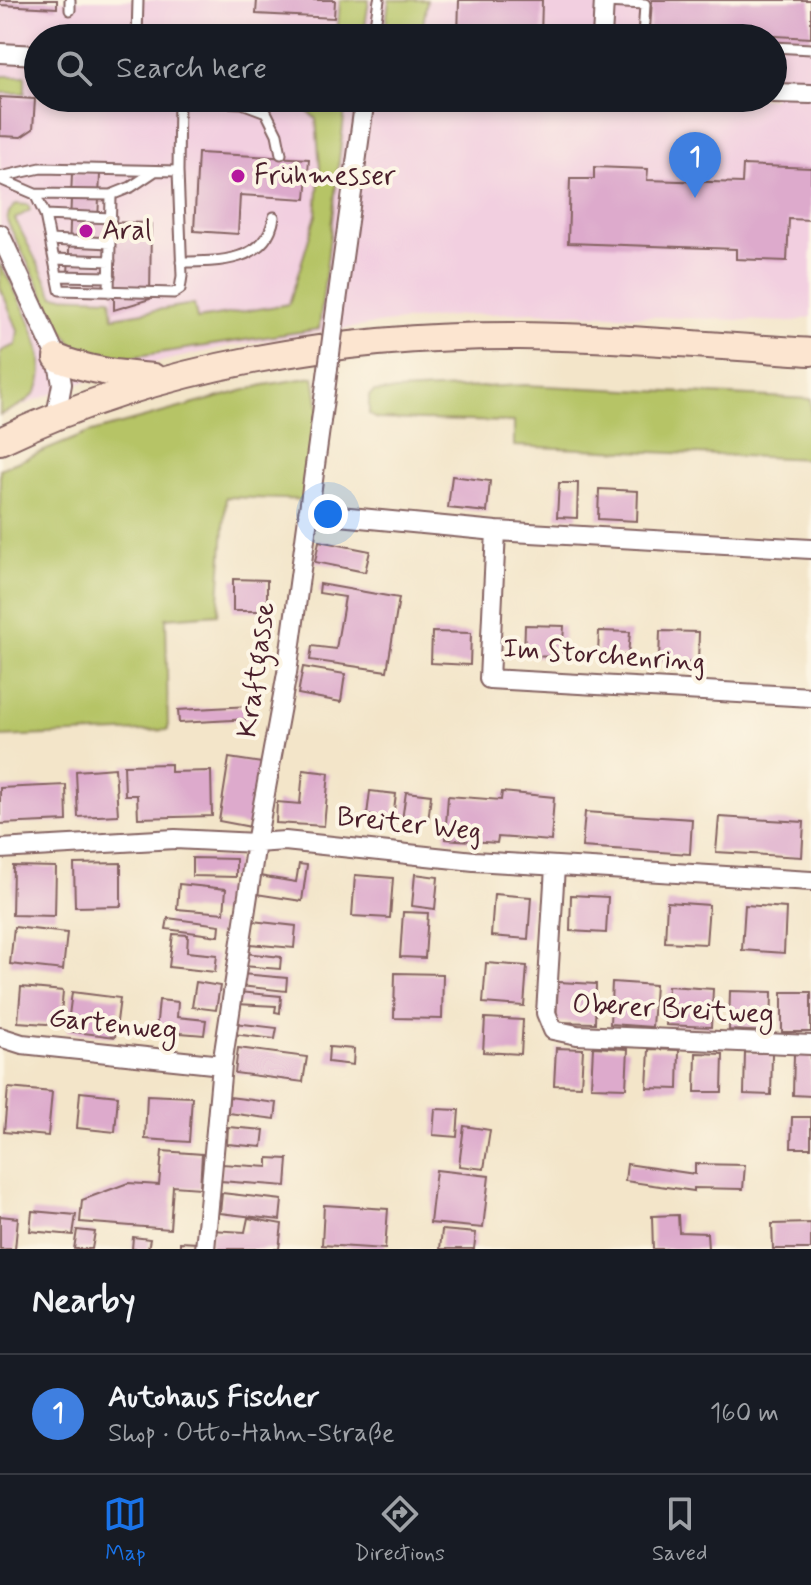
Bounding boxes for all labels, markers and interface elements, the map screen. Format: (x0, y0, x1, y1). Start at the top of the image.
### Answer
search box (24, 24, 787, 112)
icon: search (52, 46, 96, 90)
text: Search here (116, 49, 267, 88)
pin: 1 (669, 132, 721, 198)
place label: Frühmesser (254, 158, 396, 195)
marker: Frühmesser (229, 167, 247, 185)
place label: Aral (102, 213, 152, 250)
marker: Aral (77, 222, 95, 240)
your location (308, 494, 348, 534)
street label: Kraftgasse (229, 600, 288, 741)
street label: Im Storchenring (502, 630, 706, 682)
street label: Breiter Weg (335, 799, 483, 851)
street label: Oberer Breitweg (571, 986, 775, 1036)
street label: Gartenweg (47, 1000, 179, 1052)
text: Nearby (32, 1279, 136, 1324)
text: Autohaus Fischer (108, 1378, 320, 1417)
text: 1 (52, 1397, 64, 1431)
text: 160 m (710, 1397, 779, 1431)
text: Shop · Otto-Hahn-Straße (108, 1417, 395, 1451)
tab: Map (103, 1492, 147, 1568)
tab: Directions (354, 1492, 445, 1568)
tab: Saved (652, 1492, 707, 1568)

